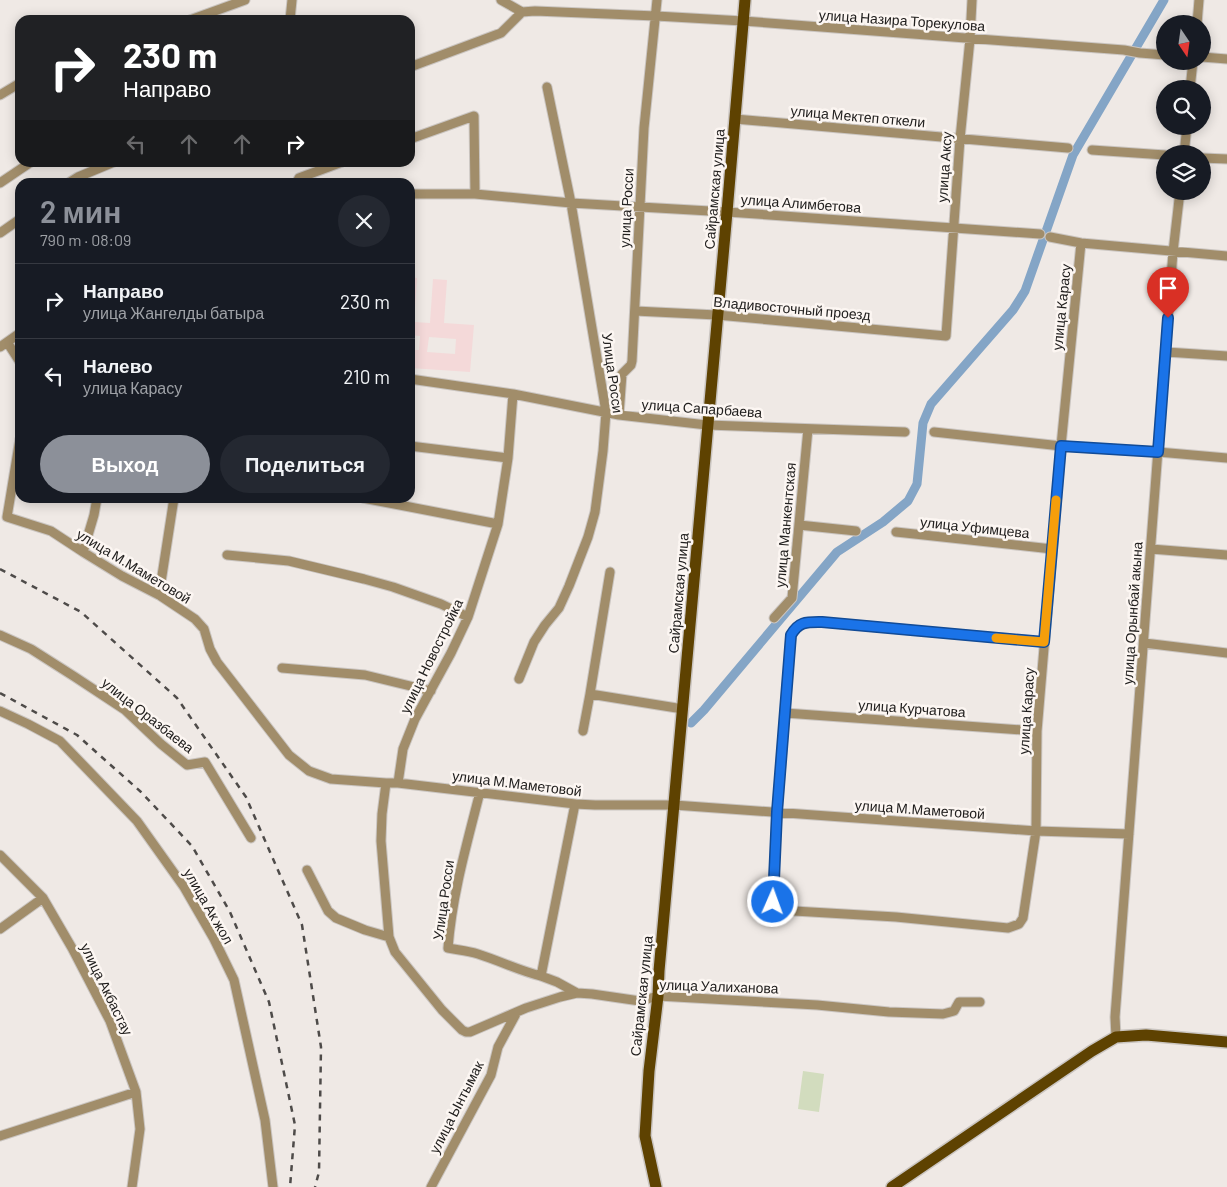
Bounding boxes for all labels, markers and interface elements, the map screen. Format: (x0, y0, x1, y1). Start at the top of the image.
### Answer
street label: улица Назира Торекулова (818, 6, 986, 34)
north arrow (1156, 15, 1211, 70)
map controls (1156, 15, 1211, 200)
text: 230 m (123, 33, 217, 75)
icon: right (40, 35, 105, 100)
text: Направо (123, 75, 211, 101)
button: search (1156, 80, 1211, 135)
street label: улица Мектеп откели (790, 102, 926, 130)
street label: Сайрамская улица (700, 128, 728, 250)
icon: left (122, 130, 150, 158)
icon: ahead (175, 130, 203, 158)
icon: ahead (228, 130, 256, 158)
icon: right (281, 130, 309, 158)
street label: улица Аксу (933, 131, 955, 203)
button: layers (1156, 145, 1211, 200)
street label: улица Росси (615, 168, 637, 248)
street label: улица Алимбетова (740, 190, 862, 216)
text: 2 мин (40, 193, 121, 229)
button: close (338, 195, 390, 247)
text: 790 m · 08:09 (40, 230, 131, 249)
street label: улица Карасу (1048, 263, 1074, 351)
pin (1147, 267, 1189, 318)
icon: arrive (1154, 274, 1182, 302)
text: Направо (83, 279, 164, 302)
icon: right (40, 287, 68, 315)
text: 230 m (340, 290, 390, 313)
street label: Владивосточный проезд (713, 293, 871, 323)
text: улица Жангелды батыра (83, 303, 264, 322)
street label: Улица Росси (599, 332, 627, 414)
text: Налево (83, 354, 153, 377)
icon: left (40, 362, 68, 390)
text: 210 m (343, 365, 390, 388)
text: улица Карасу (83, 378, 182, 397)
street label: улица Сапарбаева (641, 395, 763, 421)
button: Выход (40, 435, 210, 493)
button: Поделиться (220, 435, 390, 493)
street label: улица Манкентская (771, 462, 799, 588)
street label: улица Уфимцева (919, 513, 1031, 541)
street label: улица М.Маметовой (74, 525, 194, 607)
street label: Сайрамская улица (664, 532, 692, 654)
street label: улица Орынбай акына (1119, 541, 1145, 685)
street label: улица Новостройка (396, 596, 466, 716)
street label: улица Карасу (1014, 667, 1038, 755)
street label: улица Оразбаева (99, 674, 198, 756)
street label: улица Курчатова (858, 696, 966, 720)
street label: улица М.Маметовой (451, 767, 583, 799)
street label: улица М.Маметовой (854, 796, 986, 822)
street label: Улица Росси (429, 859, 457, 941)
street label: улица Ак жол (180, 865, 238, 947)
position arrow (746, 875, 798, 927)
street label: Сайрамская улица (626, 935, 656, 1057)
street label: улица Акбастау (77, 940, 137, 1038)
street label: улица Уалиханова (659, 975, 779, 997)
street label: улица Ынтымак (425, 1057, 487, 1156)

